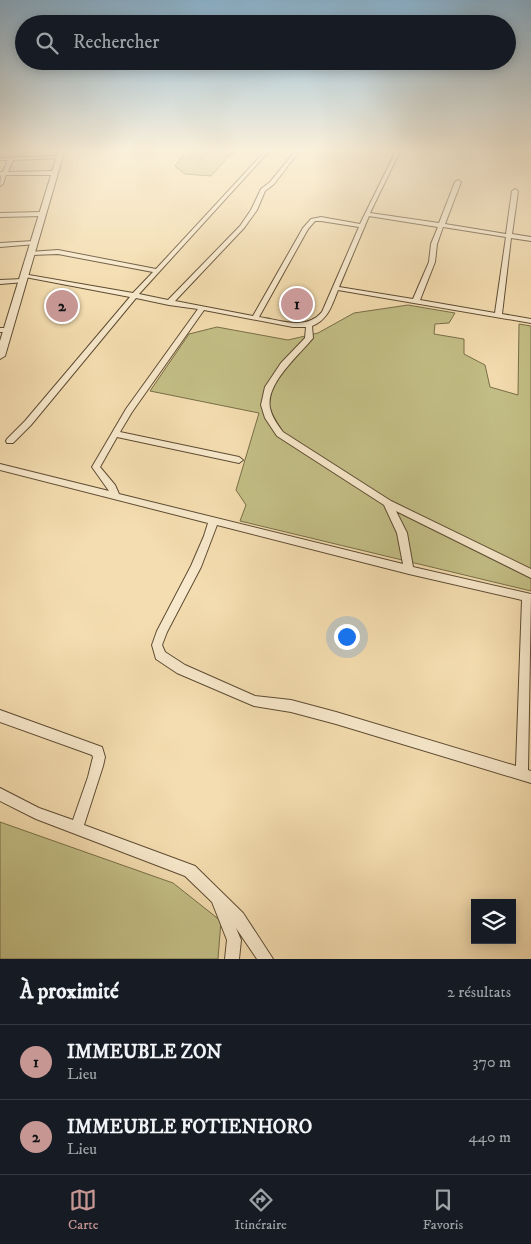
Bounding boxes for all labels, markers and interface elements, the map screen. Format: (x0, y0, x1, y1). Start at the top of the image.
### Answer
search box (15, 15, 516, 70)
icon: search (33, 29, 61, 57)
text: Rechercher (73, 31, 159, 54)
pin: 1 (281, 285, 313, 323)
pin: 2 (46, 287, 78, 325)
your location (334, 624, 360, 650)
map controls (471, 899, 516, 944)
button: layers (471, 899, 516, 944)
text: À proximité (20, 979, 119, 1005)
text: 2 résultats (447, 982, 511, 1002)
text: IMMEUBLE ZON (67, 1041, 222, 1064)
text: 1 (33, 1052, 39, 1072)
text: 370 m (473, 1052, 511, 1072)
text: Lieu (67, 1064, 97, 1084)
text: IMMEUBLE FOTIENHORO (67, 1116, 312, 1139)
text: 2 (32, 1127, 40, 1147)
text: 440 m (469, 1127, 511, 1147)
text: Lieu (67, 1139, 97, 1159)
tab: Carte (68, 1186, 99, 1234)
tab: Itinéraire (234, 1186, 287, 1234)
tab: Favoris (423, 1186, 463, 1234)

